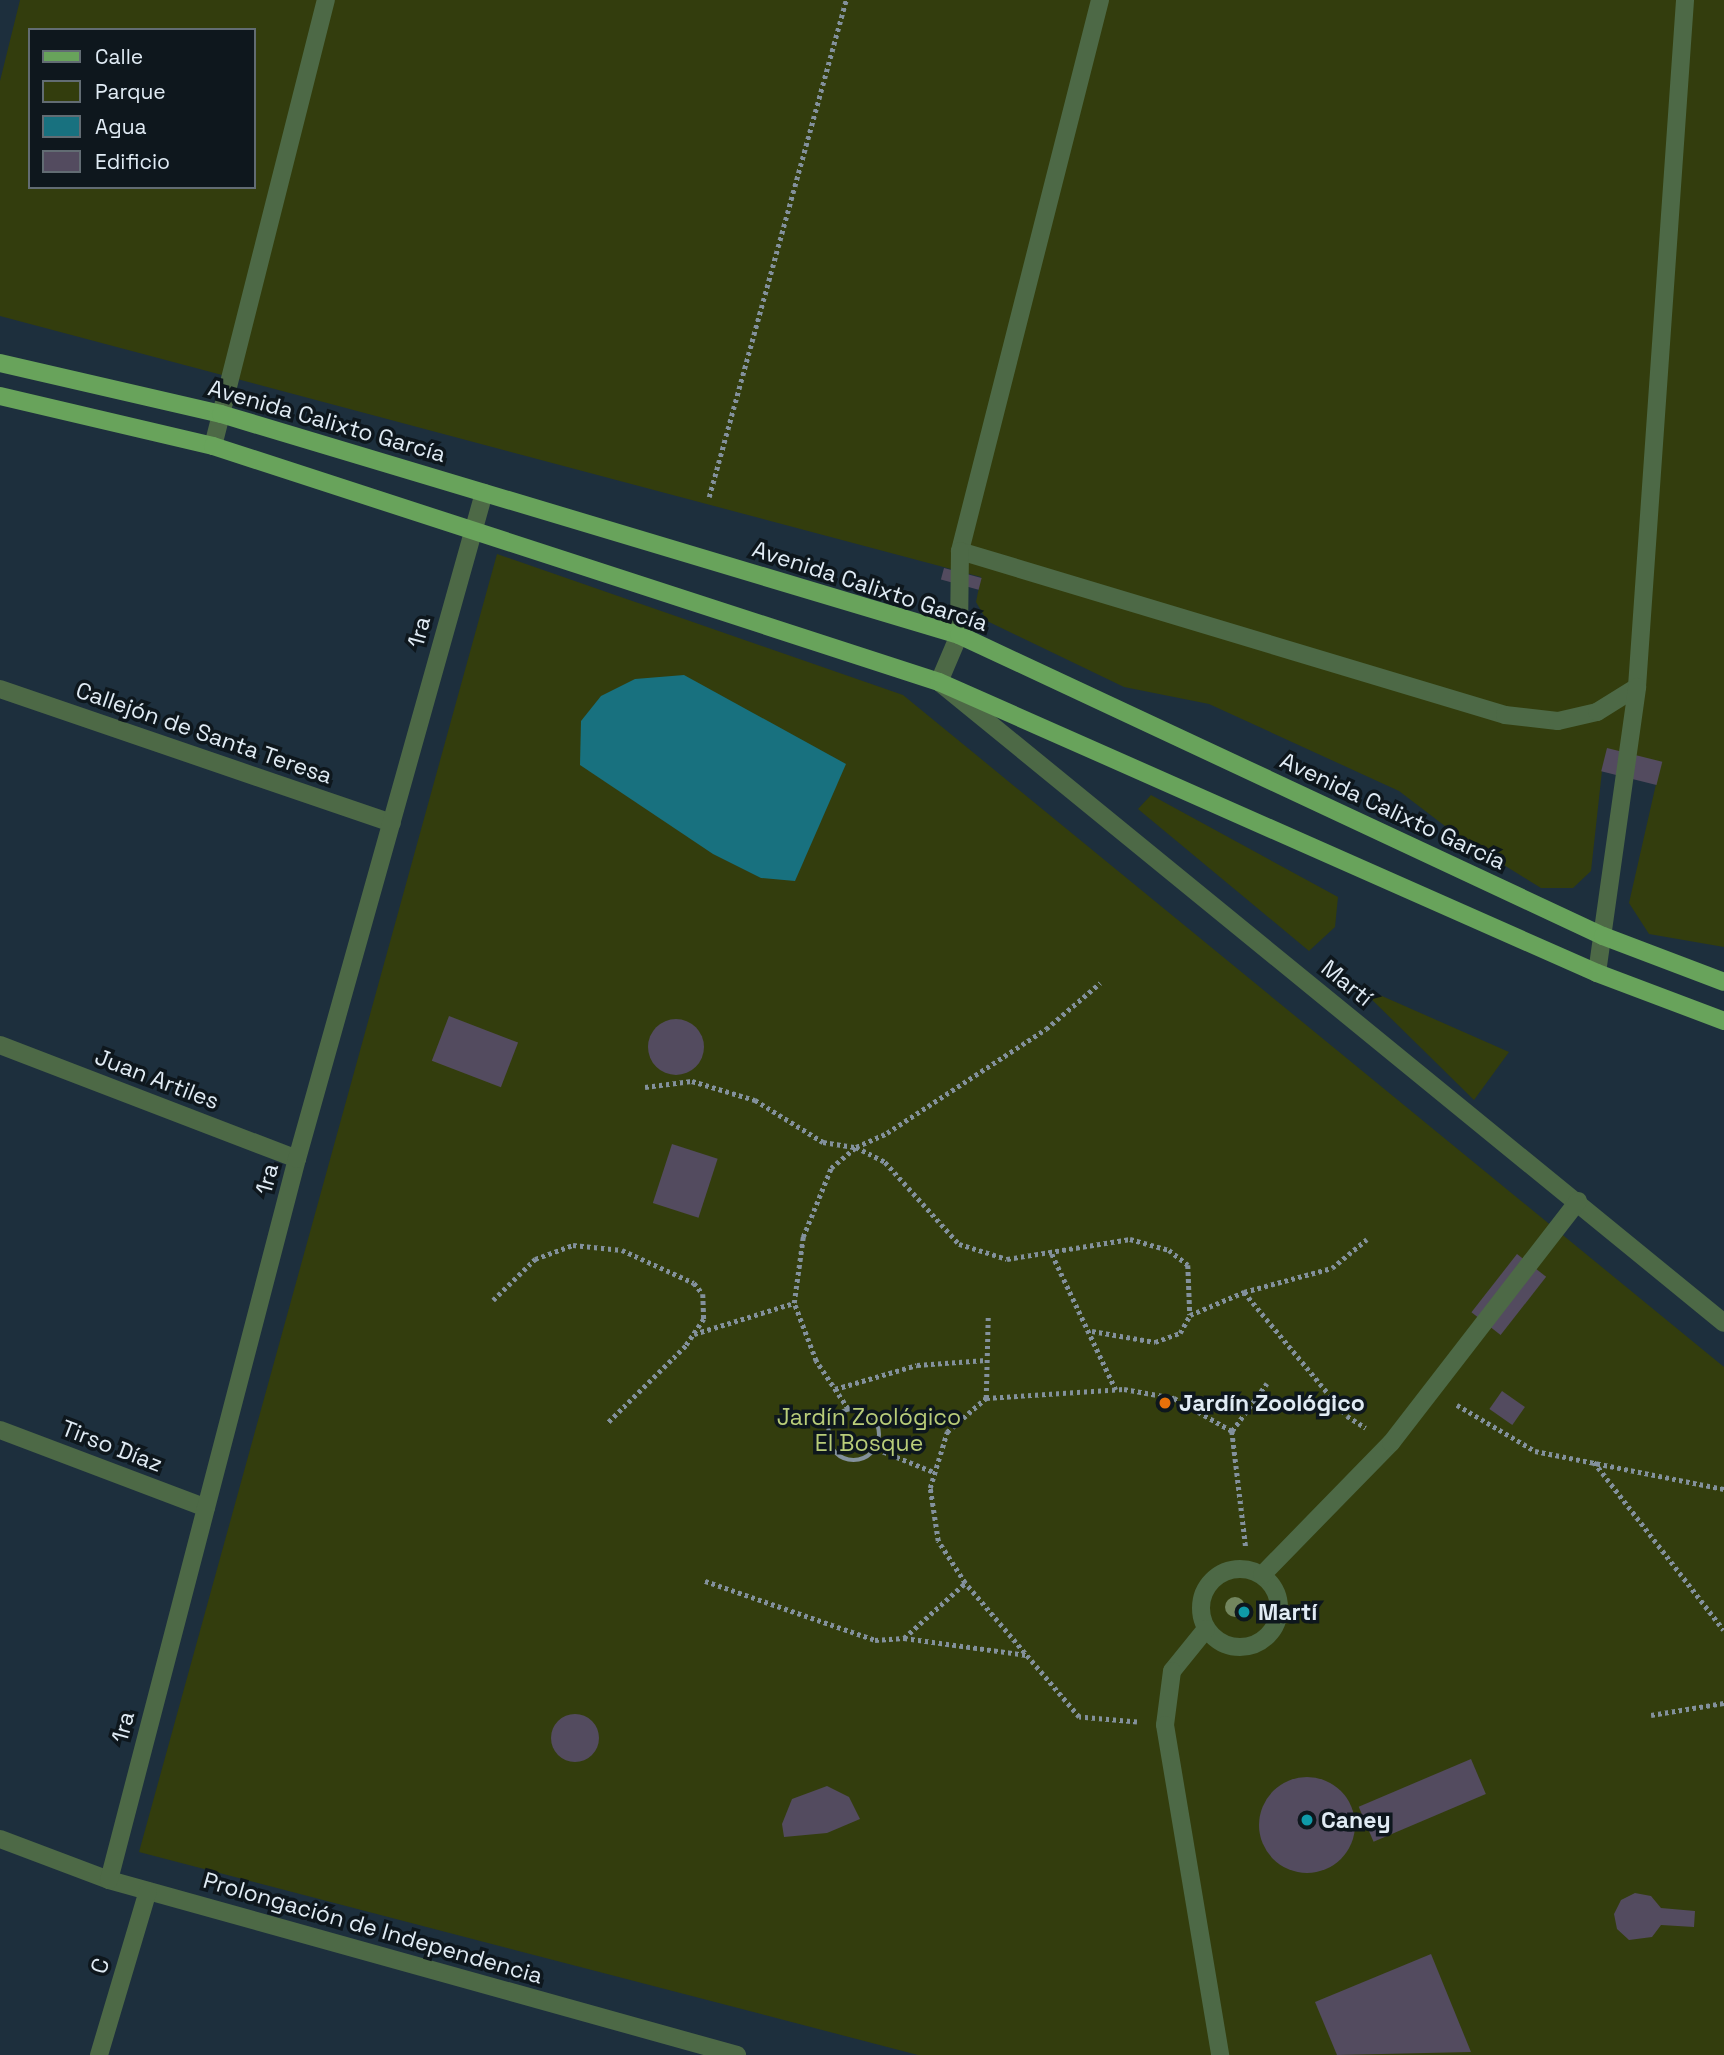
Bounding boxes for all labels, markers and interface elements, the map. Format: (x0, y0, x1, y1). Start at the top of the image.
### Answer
legend (28, 28, 256, 189)
text: Calle (95, 43, 143, 70)
text: Parque (95, 78, 166, 105)
text: Agua (95, 113, 147, 140)
text: Edificio (95, 148, 170, 175)
street label: Avenida Calixto García (205, 374, 449, 468)
street label: Avenida Calixto García (749, 535, 991, 637)
street label: 1ra (402, 613, 436, 651)
street label: Callejón de Santa Teresa (72, 676, 336, 790)
street label: Avenida Calixto García (1276, 747, 1510, 875)
street label: Martí (1316, 954, 1378, 1012)
street label: Juan Artiles (91, 1043, 223, 1115)
street label: 1ra (250, 1160, 284, 1198)
place label: Jardín Zoológico (1179, 1389, 1365, 1417)
marker: Jardín Zoológico (1157, 1395, 1173, 1411)
park label: Jardín Zoológico El Bosque (777, 1403, 961, 1457)
street label: Tirso Díaz (58, 1414, 166, 1478)
place label: Martí (1258, 1598, 1317, 1626)
marker: Martí (1236, 1604, 1252, 1620)
street label: 1ra (106, 1708, 140, 1746)
place label: Caney (1321, 1806, 1391, 1834)
marker: Caney (1299, 1812, 1315, 1828)
street label: Prolongación de Independencia (200, 1866, 546, 1990)
street label: C (85, 1955, 115, 1977)

